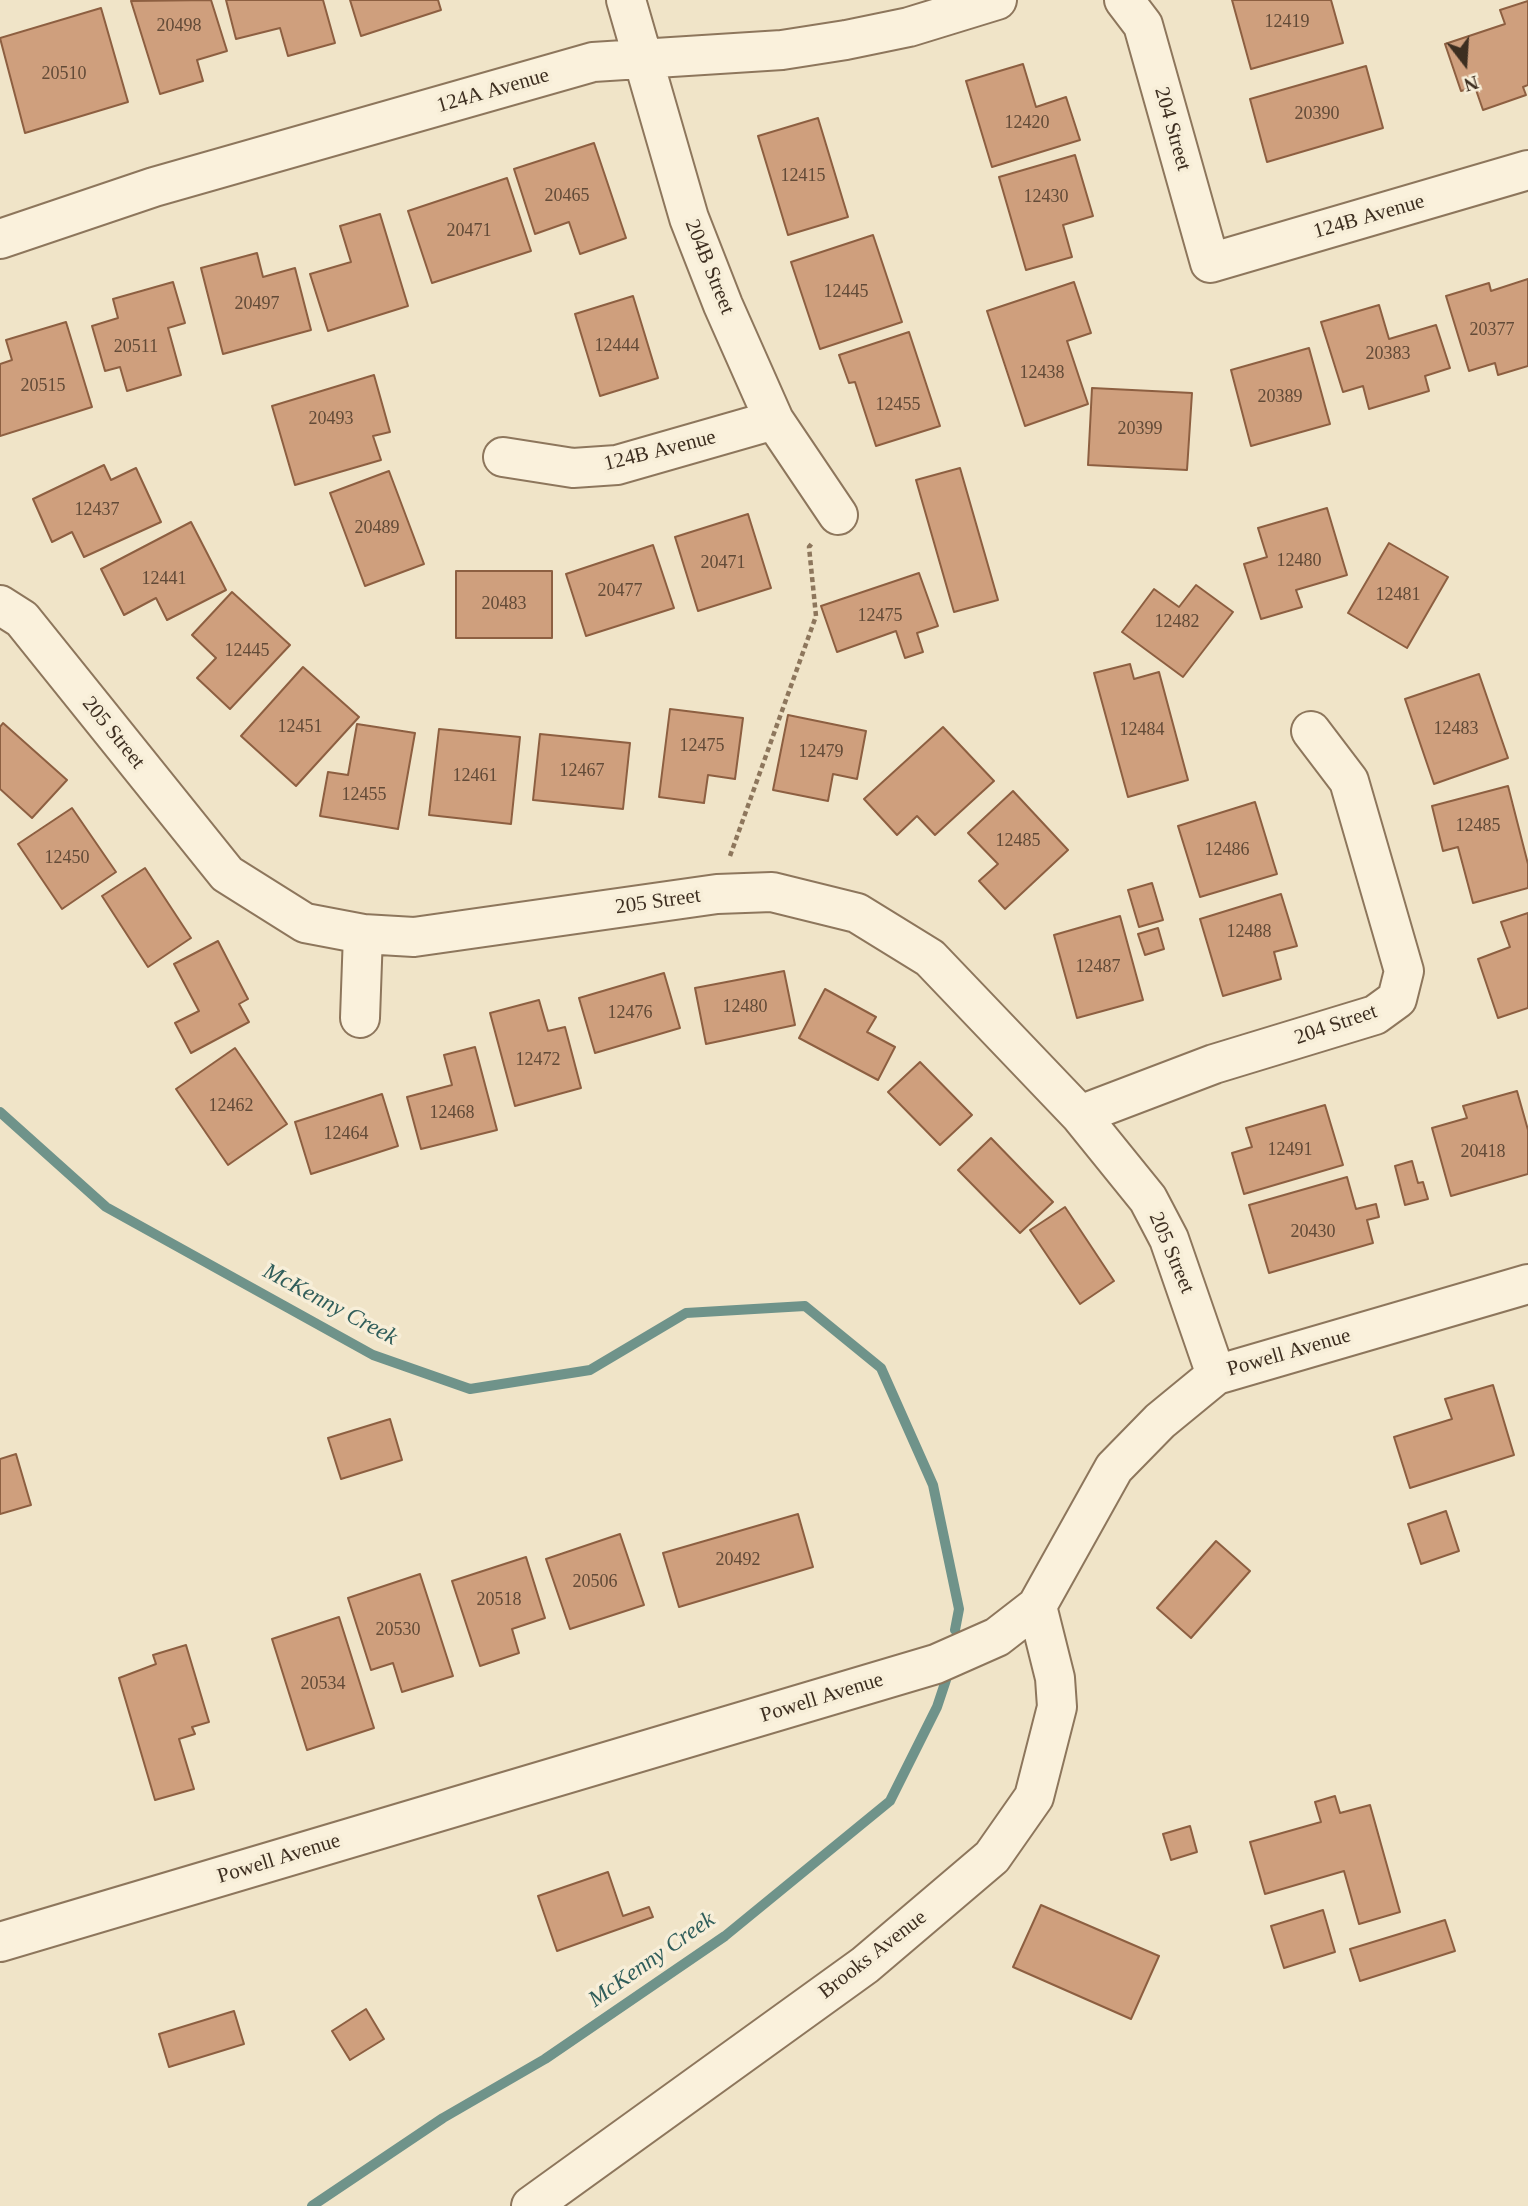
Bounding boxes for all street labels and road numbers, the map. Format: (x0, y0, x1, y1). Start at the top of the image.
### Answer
street label: 124A Avenue (434, 63, 552, 119)
street label: 204 Street (1148, 84, 1196, 174)
street label: 124B Avenue (1310, 189, 1428, 245)
street label: 204B Street (679, 216, 739, 318)
street label: 124B Avenue (601, 425, 719, 477)
street label: 205 Street (76, 692, 150, 774)
street label: 205 Street (614, 884, 702, 920)
street label: 204 Street (1291, 999, 1381, 1051)
street label: 205 Street (1143, 1209, 1199, 1297)
street label: Powell Avenue (1224, 1323, 1354, 1383)
street label: Powell Avenue (757, 1667, 887, 1729)
street label: Powell Avenue (214, 1828, 344, 1890)
street label: Brooks Avenue (814, 1905, 932, 2005)

